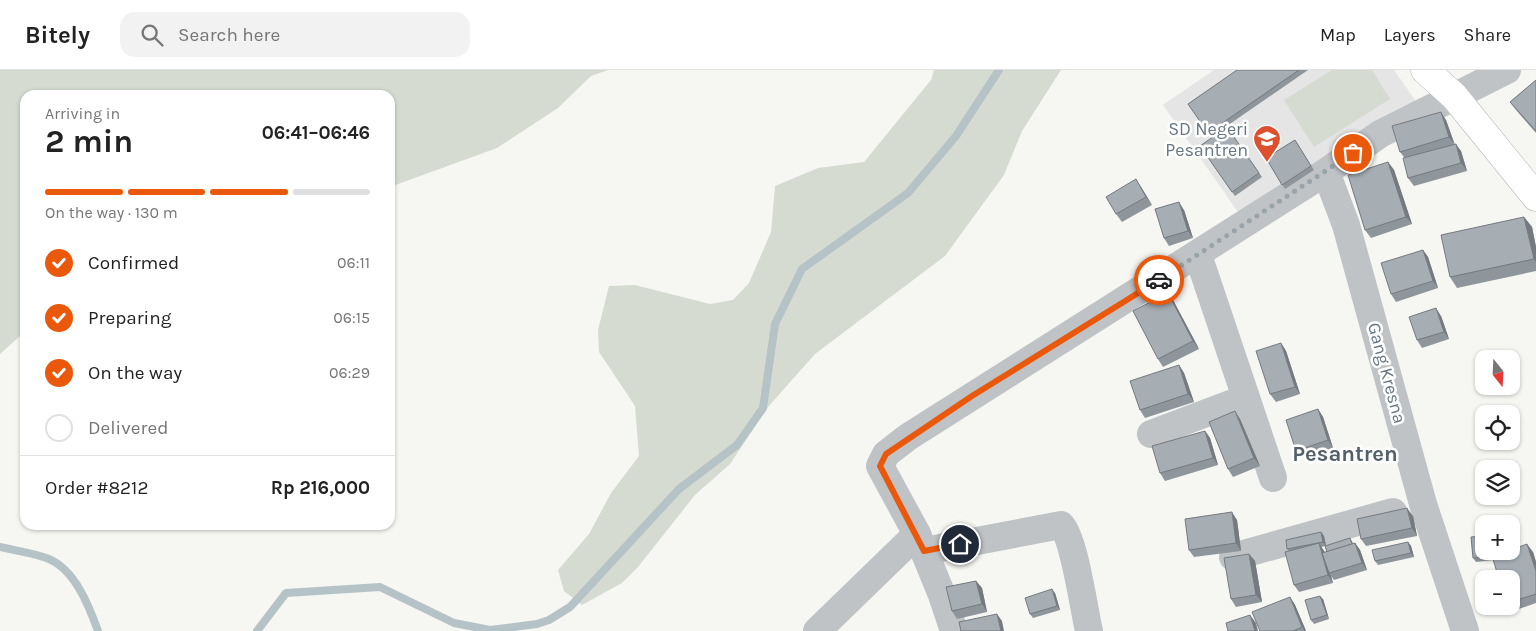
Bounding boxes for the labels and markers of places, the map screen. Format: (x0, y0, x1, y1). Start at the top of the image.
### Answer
place label: SD Negeri Pesantren (1165, 118, 1248, 161)
school or university icon: SD Negeri Pesantren (1252, 124, 1282, 163)
pin (1332, 132, 1374, 174)
pin (939, 523, 981, 565)

